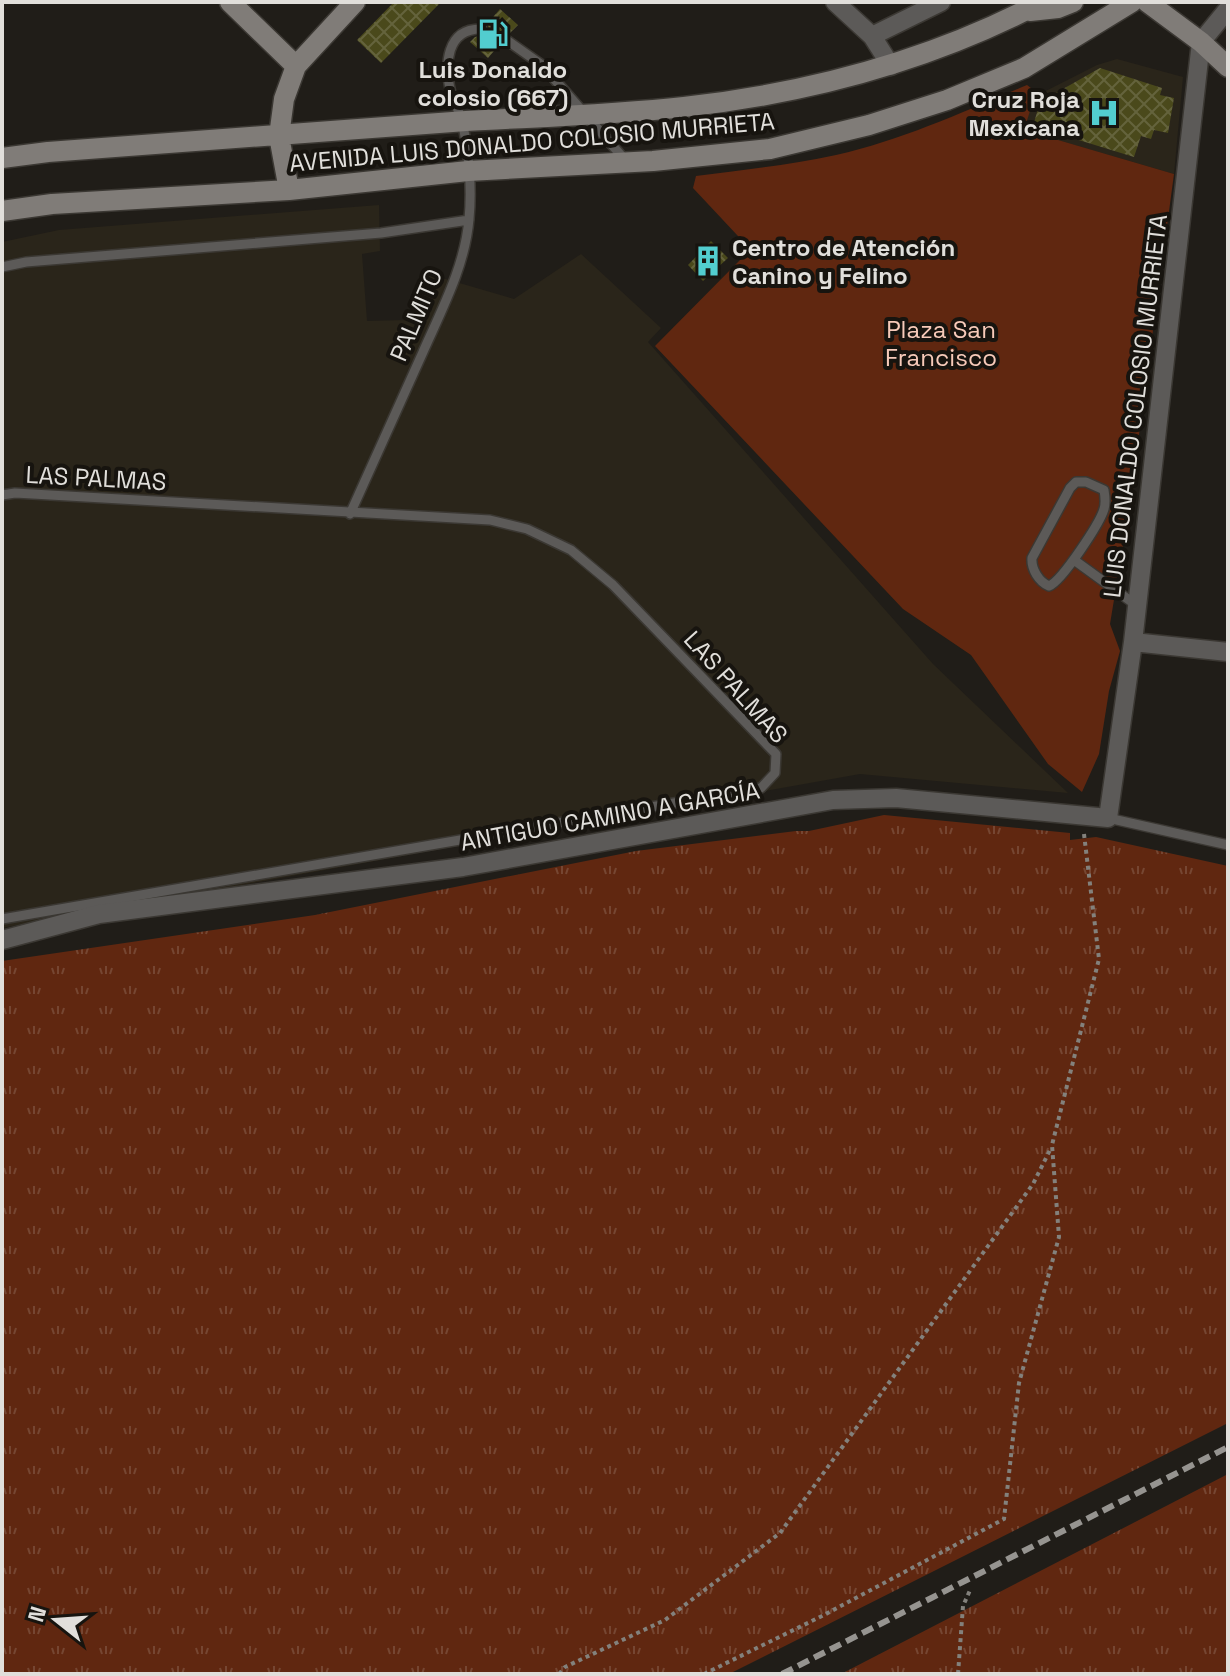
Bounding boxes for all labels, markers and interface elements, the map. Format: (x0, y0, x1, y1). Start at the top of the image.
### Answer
fuel station icon: Luis Donaldo colosio (667) (476, 17, 510, 51)
place label: Luis Donaldo colosio (667) (418, 54, 568, 113)
place label: Cruz Roja Mexicana (969, 84, 1080, 143)
hospital icon: Cruz Roja Mexicana (1087, 96, 1121, 130)
street label: AVENIDA LUIS DONALDO COLOSIO MURRIETA (288, 105, 776, 179)
street label: LUIS DONALDO COLOSIO MURRIETA (1096, 212, 1174, 600)
place label: Centro de Atención Canino y Felino (732, 232, 955, 291)
building icon: Centro de Atención Canino y Felino (691, 244, 725, 278)
street label: PALMITO (383, 264, 449, 366)
park label: Plaza San Francisco (885, 314, 997, 373)
street label: LAS PALMAS (25, 459, 167, 497)
street label: LAS PALMAS (677, 624, 795, 750)
street label: ANTIGUO CAMINO A GARCÍA (458, 774, 762, 858)
north arrow (16, 1580, 96, 1660)
text: N (21, 1603, 52, 1625)

